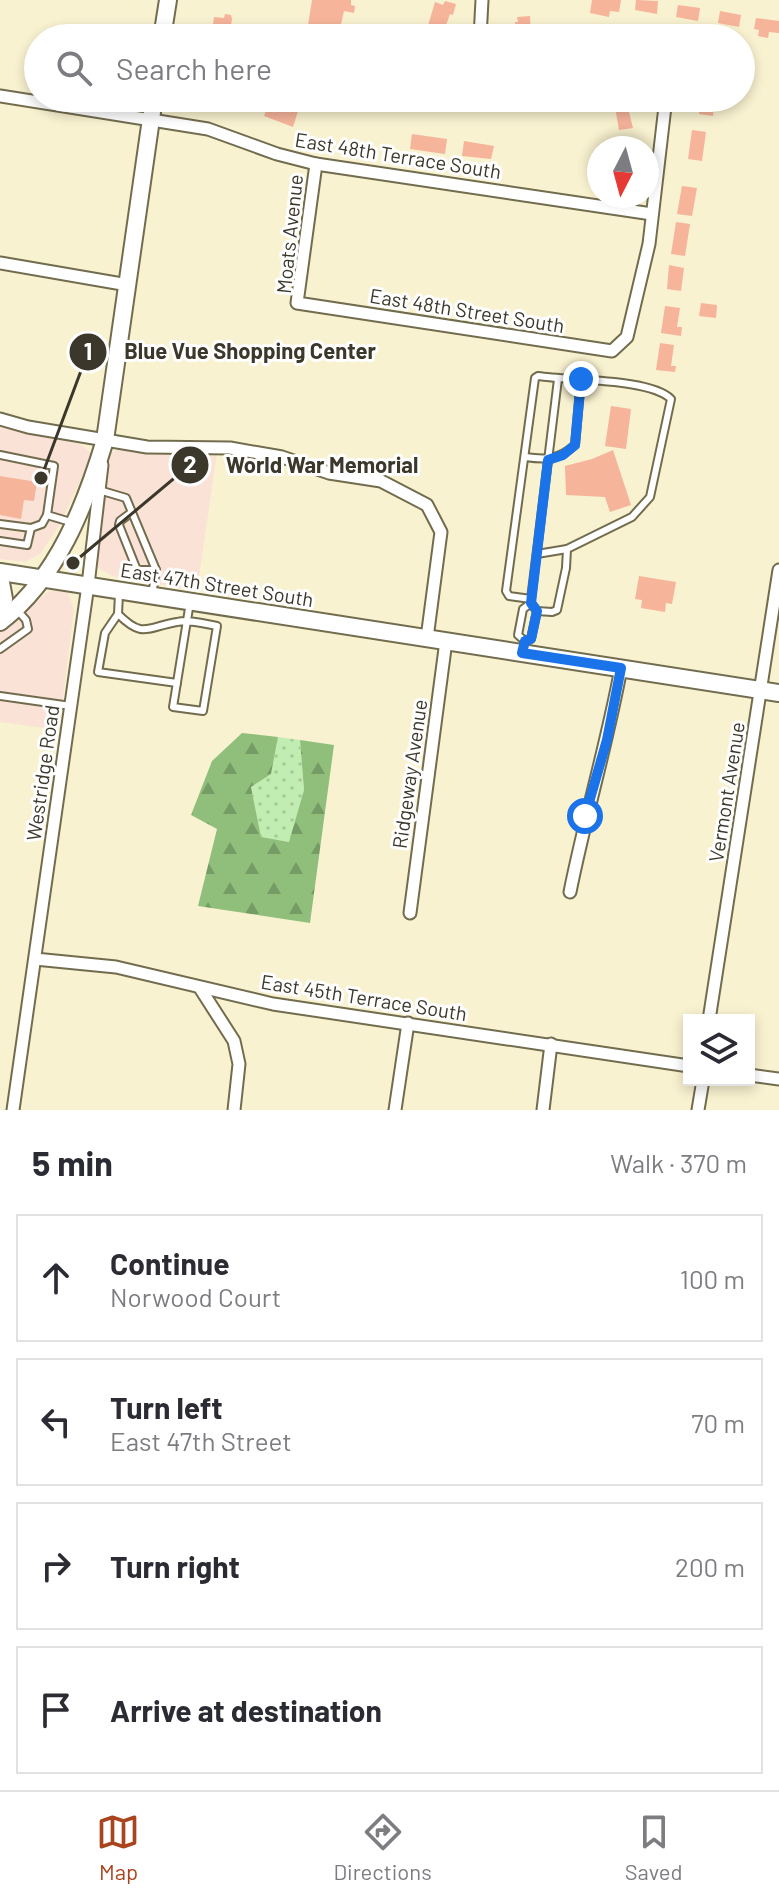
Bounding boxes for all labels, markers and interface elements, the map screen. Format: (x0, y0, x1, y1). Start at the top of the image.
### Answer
search box (24, 24, 755, 112)
icon: search (52, 46, 96, 90)
text: Search here (116, 50, 272, 86)
street label: East 48th Terrace South (293, 127, 503, 183)
north arrow (587, 136, 659, 208)
street label: Moats Avenue (271, 173, 307, 295)
street label: East 48th Street South (368, 283, 566, 337)
callout: Blue Vue Shopping Center (68, 329, 392, 375)
text: 1 (84, 336, 92, 365)
text: Blue Vue Shopping Center (124, 337, 376, 363)
route end (563, 361, 599, 397)
callout: World War Memorial (170, 442, 435, 488)
text: 2 (183, 449, 197, 478)
text: World War Memorial (226, 451, 418, 477)
street label: East 47th Street South (119, 557, 315, 611)
street label: Ridgeway Avenue (387, 698, 431, 850)
street label: Westridge Road (21, 703, 63, 842)
street label: Vermont Avenue (703, 720, 749, 864)
route start (567, 798, 603, 834)
street label: East 45th Terrace South (259, 969, 469, 1025)
map controls (683, 1014, 755, 1086)
button: layers (683, 1014, 755, 1086)
text: 5 min (32, 1142, 113, 1183)
text: Walk · 370 m (610, 1147, 747, 1178)
text: Continue (110, 1245, 230, 1281)
icon: ahead (34, 1256, 78, 1300)
text: 100 m (680, 1263, 745, 1294)
text: Norwood Court (110, 1281, 281, 1312)
text: Turn left (110, 1389, 223, 1425)
icon: left (34, 1400, 78, 1444)
text: 70 m (691, 1407, 745, 1438)
text: East 47th Street (110, 1425, 292, 1456)
icon: right (34, 1544, 78, 1588)
text: Turn right (110, 1548, 240, 1584)
text: 200 m (675, 1551, 745, 1582)
icon: arrive (34, 1688, 78, 1732)
text: Arrive at destination (110, 1692, 382, 1728)
tab: Map (96, 1810, 140, 1884)
tab: Directions (333, 1810, 432, 1884)
tab: Saved (625, 1810, 682, 1884)

